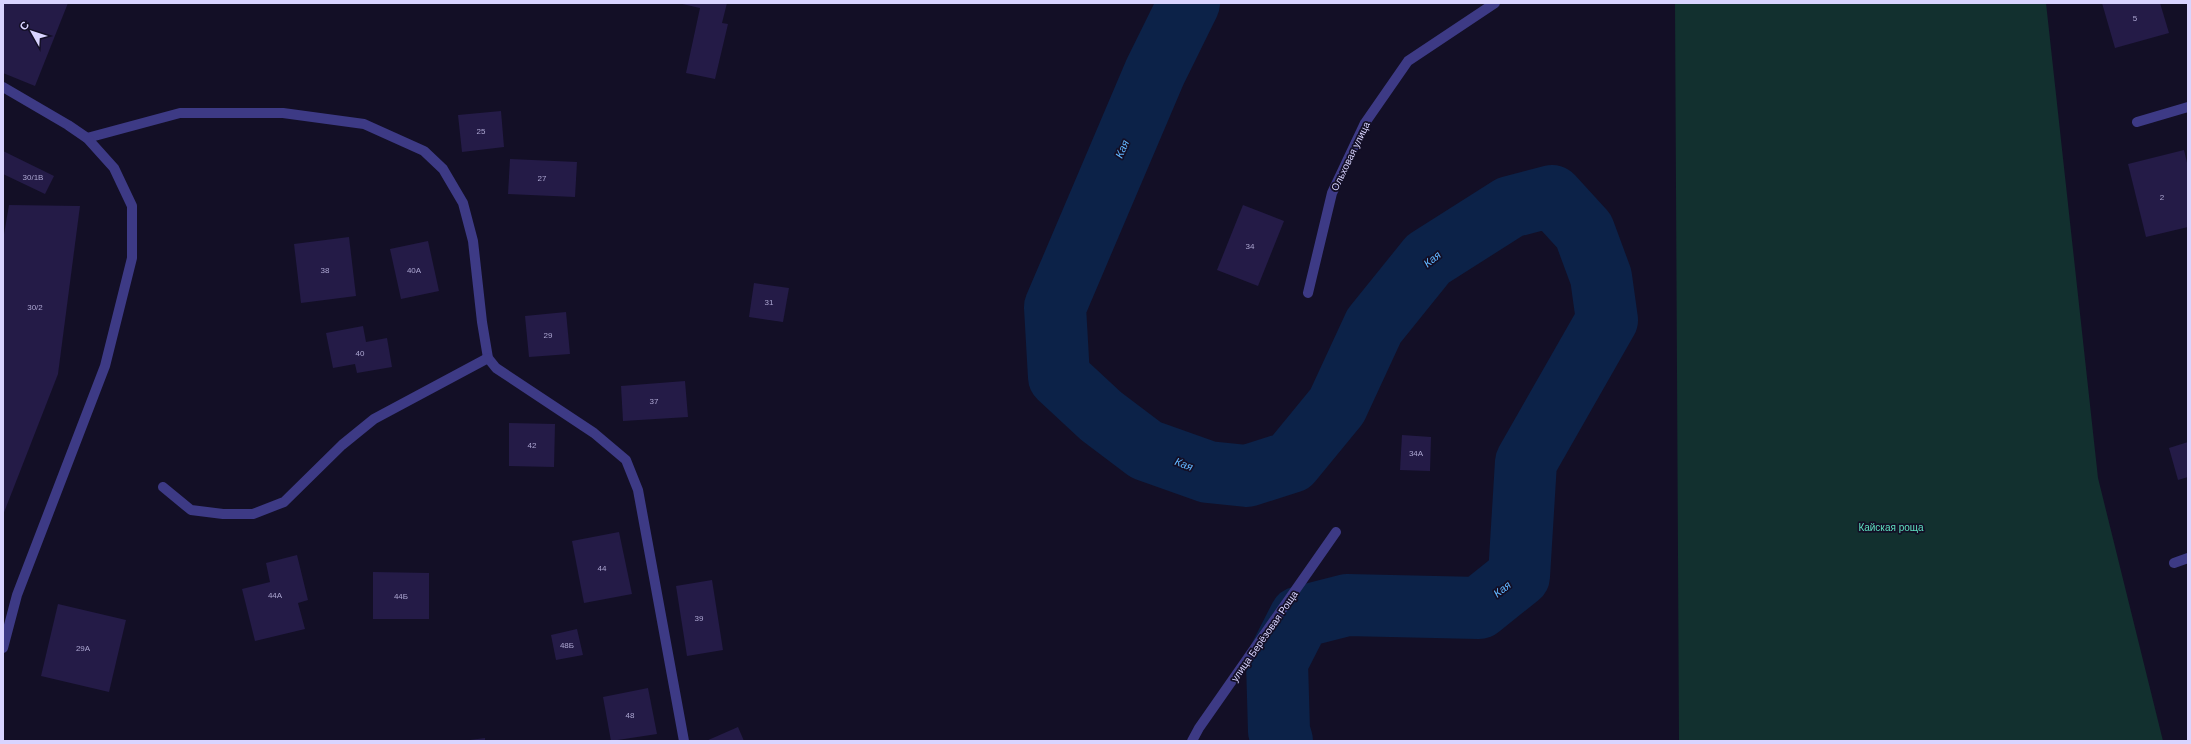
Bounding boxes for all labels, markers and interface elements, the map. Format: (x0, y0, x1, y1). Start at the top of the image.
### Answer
north arrow (12, 12, 52, 52)
house number: 5 (2133, 14, 2138, 23)
text: С (17, 19, 31, 33)
street label: Ольховая улица (1329, 119, 1372, 193)
house number: 25 (477, 127, 486, 136)
water label: Кая (1113, 138, 1131, 160)
house number: 30/1В (23, 173, 43, 182)
house number: 27 (538, 174, 547, 183)
house number: 2 (2160, 193, 2165, 202)
house number: 34 (1246, 242, 1255, 251)
water label: Кая (1421, 248, 1443, 270)
house number: 38 (321, 266, 330, 275)
house number: 40А (407, 266, 422, 275)
house number: 31 (765, 298, 774, 307)
house number: 30/2 (27, 303, 43, 312)
house number: 29 (544, 331, 553, 340)
house number: 40 (356, 349, 365, 358)
house number: 37 (650, 397, 659, 406)
house number: 42 (528, 441, 537, 450)
house number: 34А (1409, 449, 1424, 458)
water label: Кая (1173, 455, 1195, 473)
park label: Кайская роща (1858, 522, 1924, 533)
house number: 44 (598, 564, 607, 573)
water label: Кая (1491, 578, 1513, 599)
street label: улица Берёзовая Роща (1229, 589, 1300, 684)
house number: 44А (268, 591, 283, 600)
house number: 44Б (394, 592, 408, 601)
house number: 39 (695, 614, 704, 623)
house number: 48Б (560, 641, 574, 650)
house number: 29А (76, 644, 91, 653)
house number: 48 (626, 711, 635, 720)

